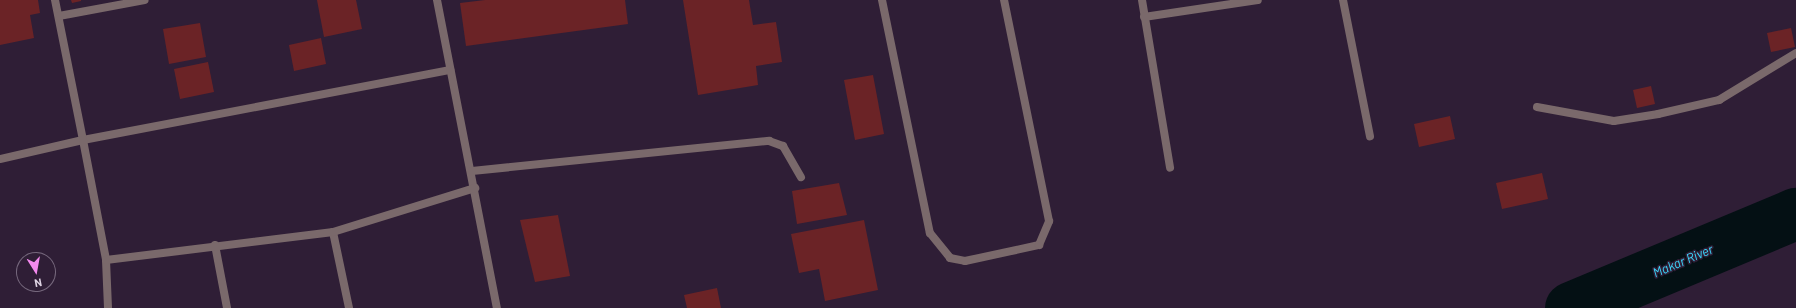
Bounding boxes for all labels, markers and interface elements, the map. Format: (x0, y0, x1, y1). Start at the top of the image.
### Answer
water label: Makar River (1650, 241, 1716, 281)
north arrow (16, 252, 56, 292)
text: N (33, 276, 43, 290)

